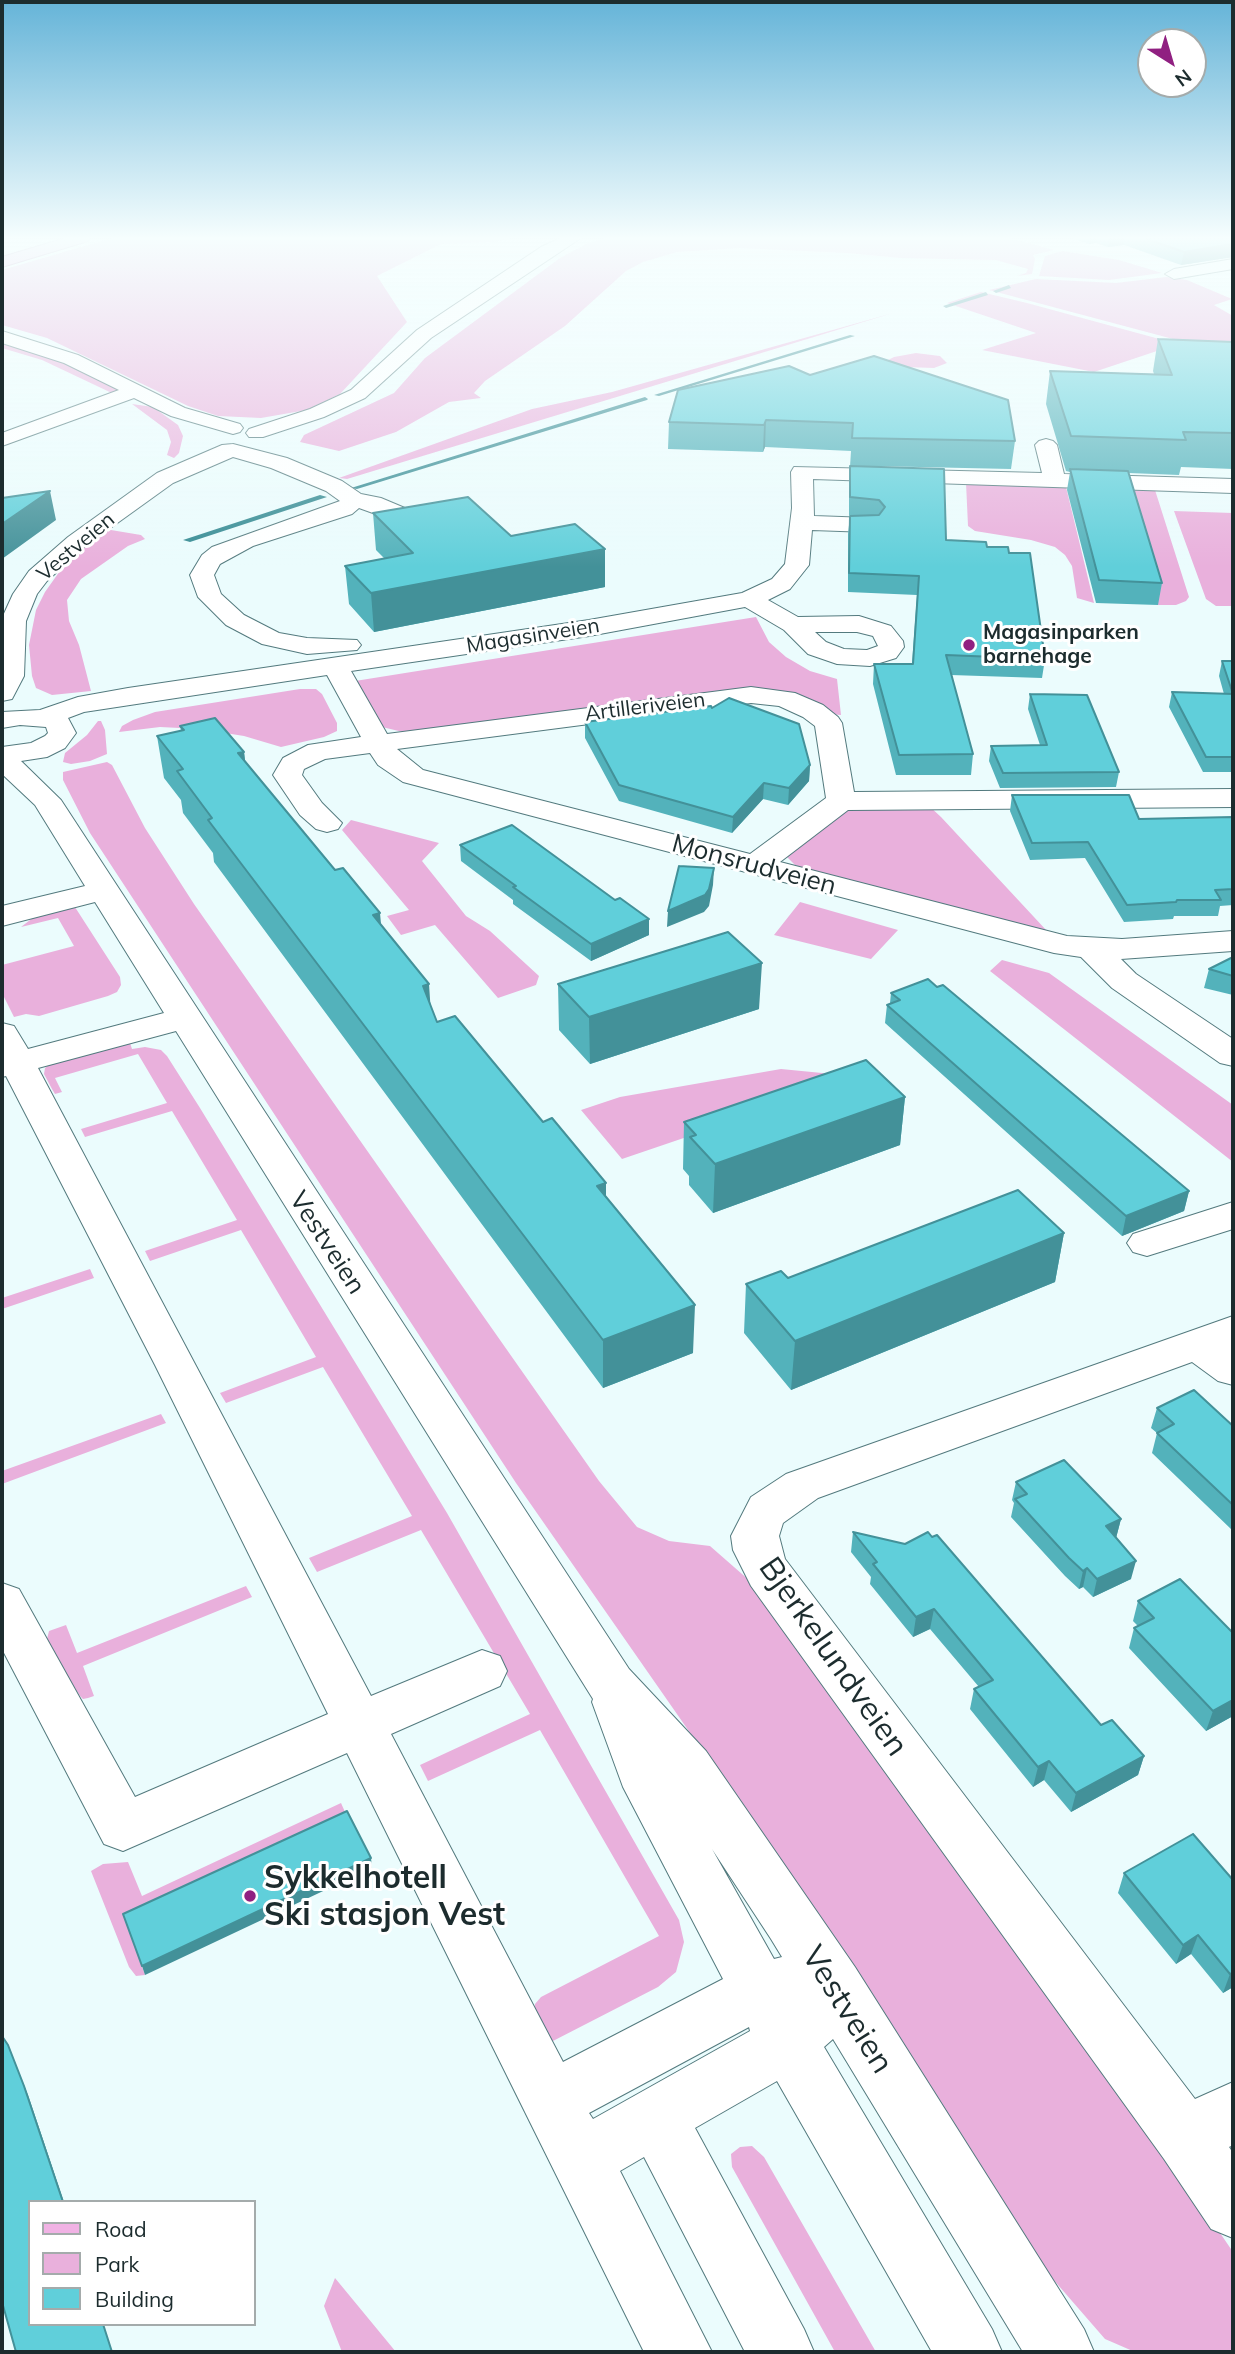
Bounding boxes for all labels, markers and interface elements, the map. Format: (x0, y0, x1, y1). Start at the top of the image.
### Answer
north arrow (1137, 28, 1207, 98)
text: N (1170, 64, 1196, 92)
street label: Vestveien (32, 507, 120, 587)
street label: Magasinveien (465, 613, 601, 659)
place label: Magasinparken barnehage (983, 620, 1139, 670)
marker: Magasinparken barnehage (961, 637, 977, 653)
street label: Artilleriveien (583, 687, 707, 727)
street label: Monsrudveien (669, 828, 839, 902)
street label: Vestveien (282, 1186, 372, 1300)
street label: Bjerkelundveien (750, 1550, 916, 1764)
place label: Sykkelhotell Ski stasjon Vest (264, 1859, 505, 1934)
marker: Sykkelhotell Ski stasjon Vest (242, 1888, 258, 1904)
street label: Vestveien (793, 1939, 901, 2081)
legend (28, 2200, 256, 2326)
text: Road (95, 2216, 146, 2242)
text: Park (95, 2251, 139, 2277)
text: Building (95, 2286, 174, 2312)

